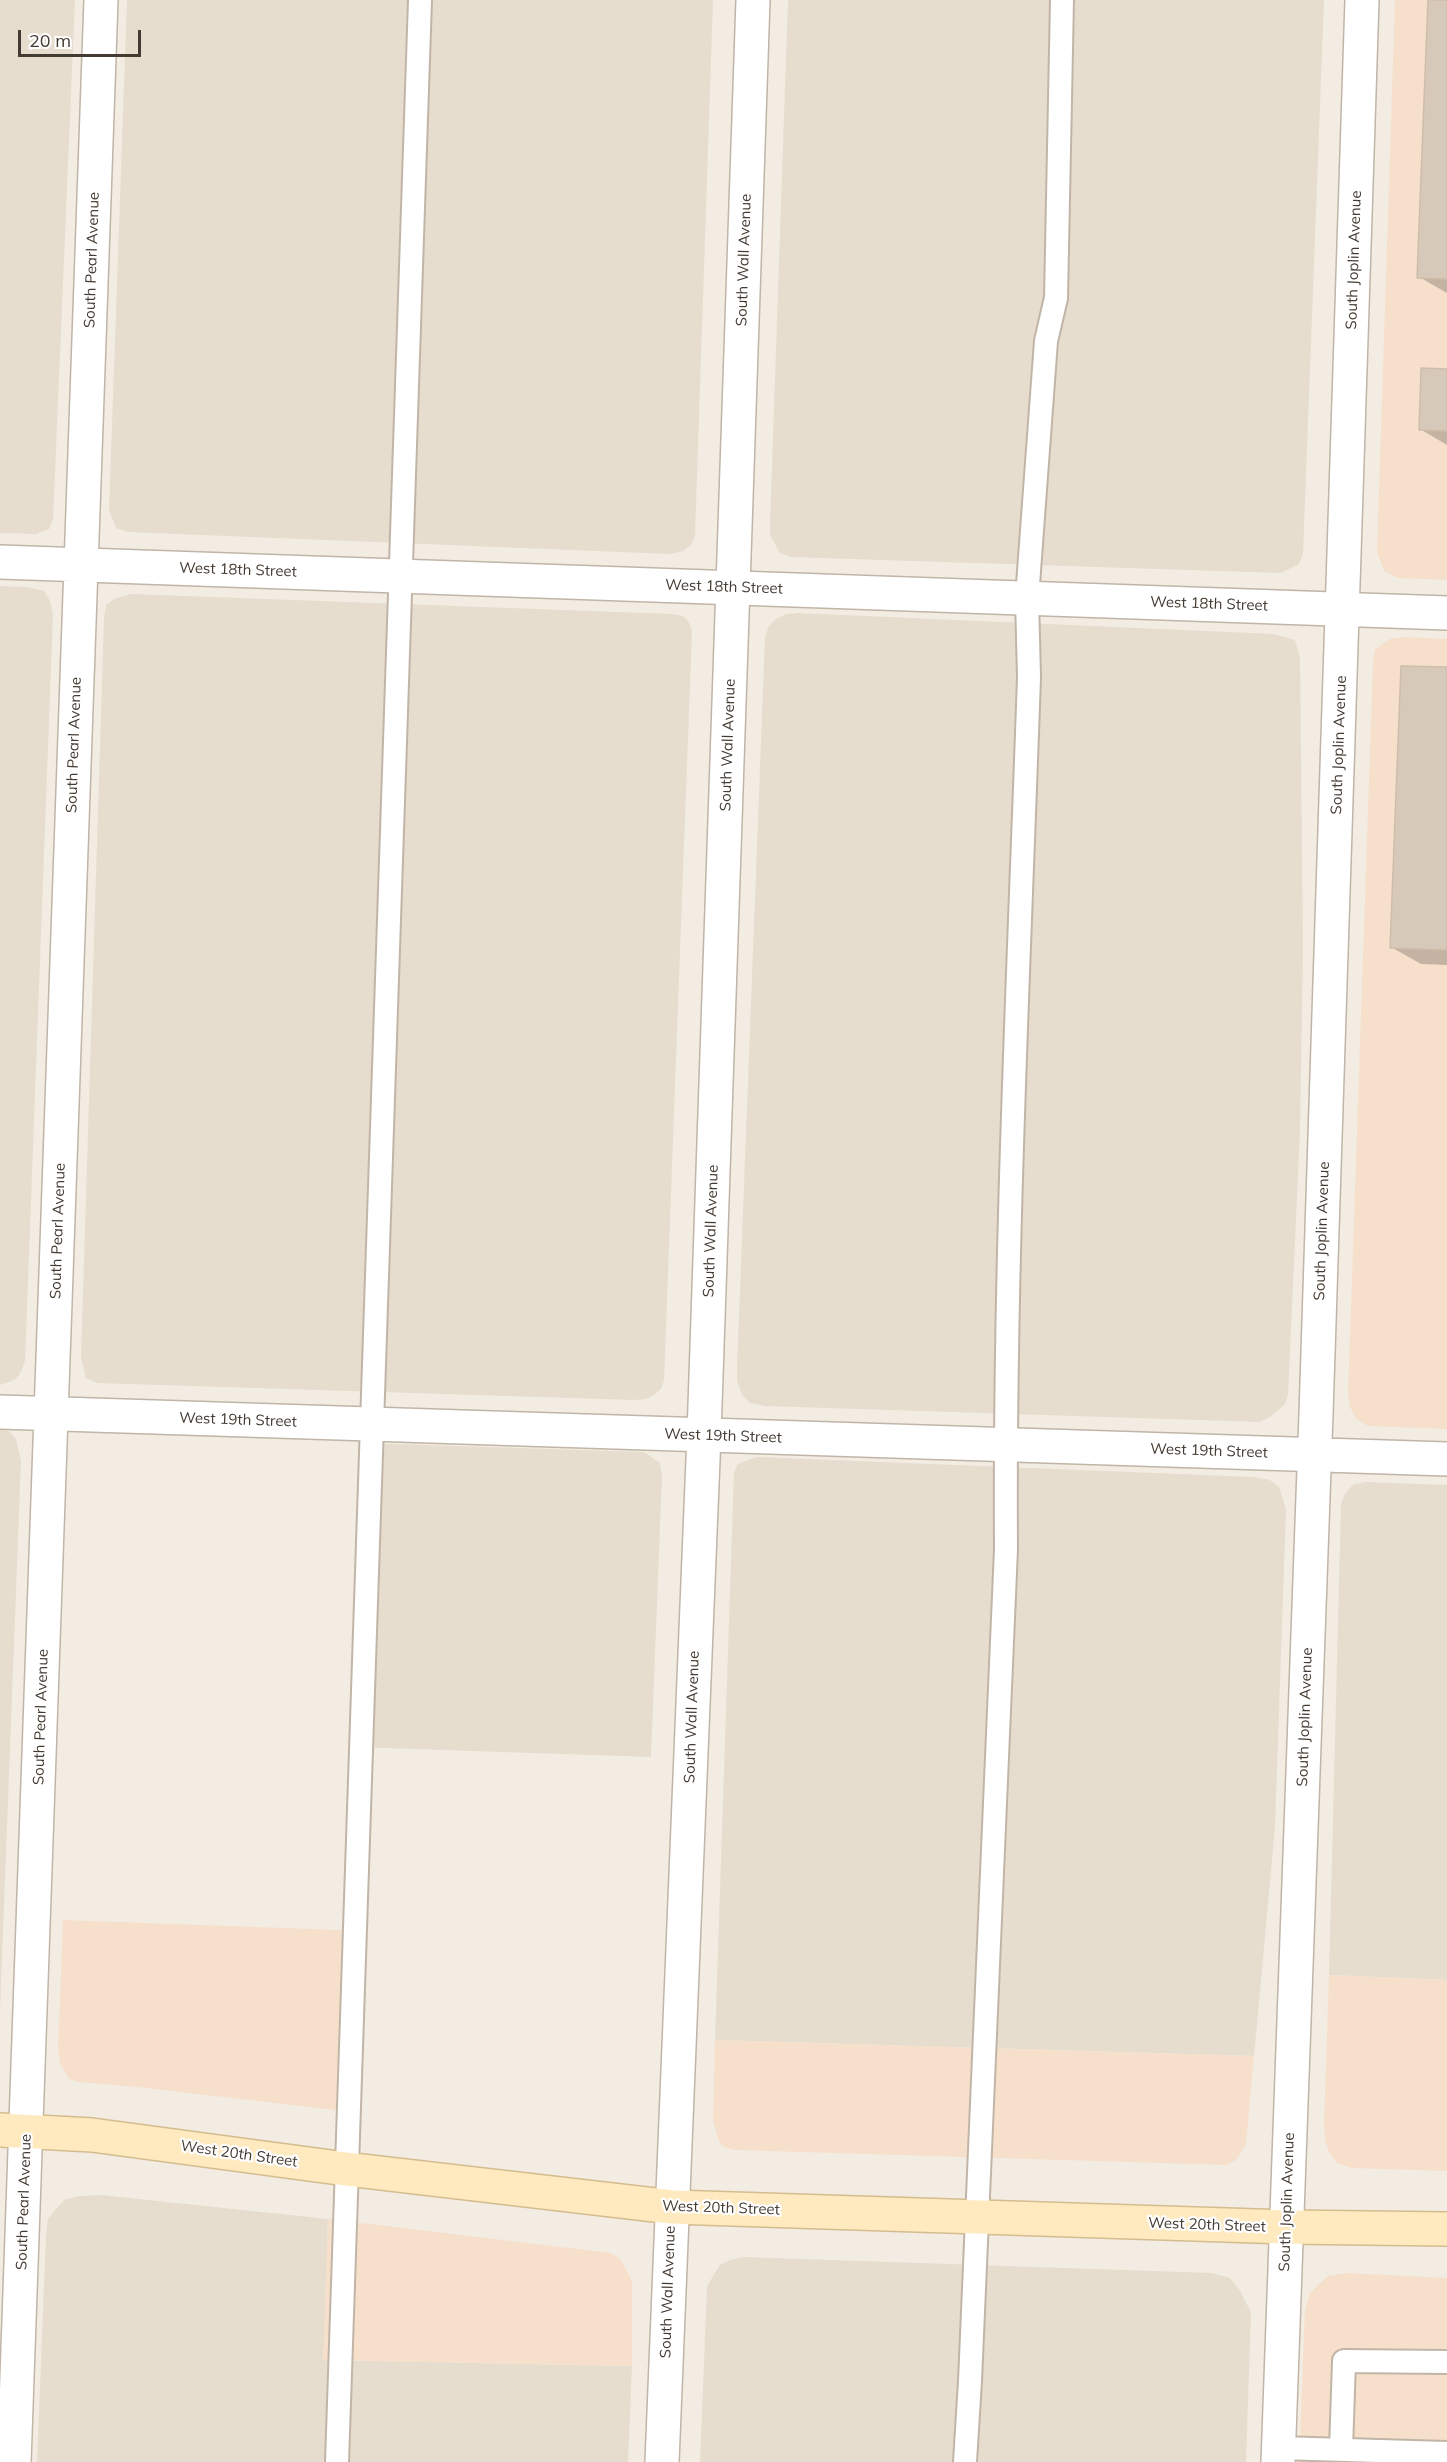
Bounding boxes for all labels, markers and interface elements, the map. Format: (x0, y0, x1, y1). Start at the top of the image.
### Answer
scale bar (21, 18, 144, 56)
text: 20 m (29, 29, 71, 52)
street label: South Joplin Avenue (1343, 190, 1365, 330)
street label: South Pearl Avenue (81, 192, 103, 328)
street label: South Wall Avenue (733, 193, 755, 327)
street label: West 18th Street (179, 559, 297, 581)
street label: West 18th Street (665, 576, 783, 598)
street label: West 18th Street (1150, 593, 1268, 615)
street label: South Joplin Avenue (1328, 675, 1350, 815)
street label: South Pearl Avenue (63, 677, 85, 813)
street label: South Wall Avenue (717, 678, 739, 812)
street label: South Joplin Avenue (1311, 1161, 1333, 1301)
street label: South Pearl Avenue (47, 1163, 69, 1299)
street label: South Wall Avenue (700, 1164, 722, 1298)
street label: West 19th Street (179, 1409, 297, 1431)
street label: West 19th Street (664, 1425, 782, 1447)
street label: West 19th Street (1150, 1440, 1268, 1462)
street label: South Joplin Avenue (1294, 1647, 1316, 1787)
street label: South Pearl Avenue (30, 1649, 52, 1785)
street label: South Wall Avenue (681, 1650, 703, 1784)
street label: South Joplin Avenue (1276, 2132, 1298, 2272)
street label: South Pearl Avenue (13, 2134, 35, 2270)
street label: West 20th Street (179, 2137, 299, 2171)
street label: West 20th Street (662, 2197, 780, 2219)
street label: West 20th Street (1148, 2214, 1266, 2236)
street label: South Wall Avenue (657, 2225, 679, 2359)

